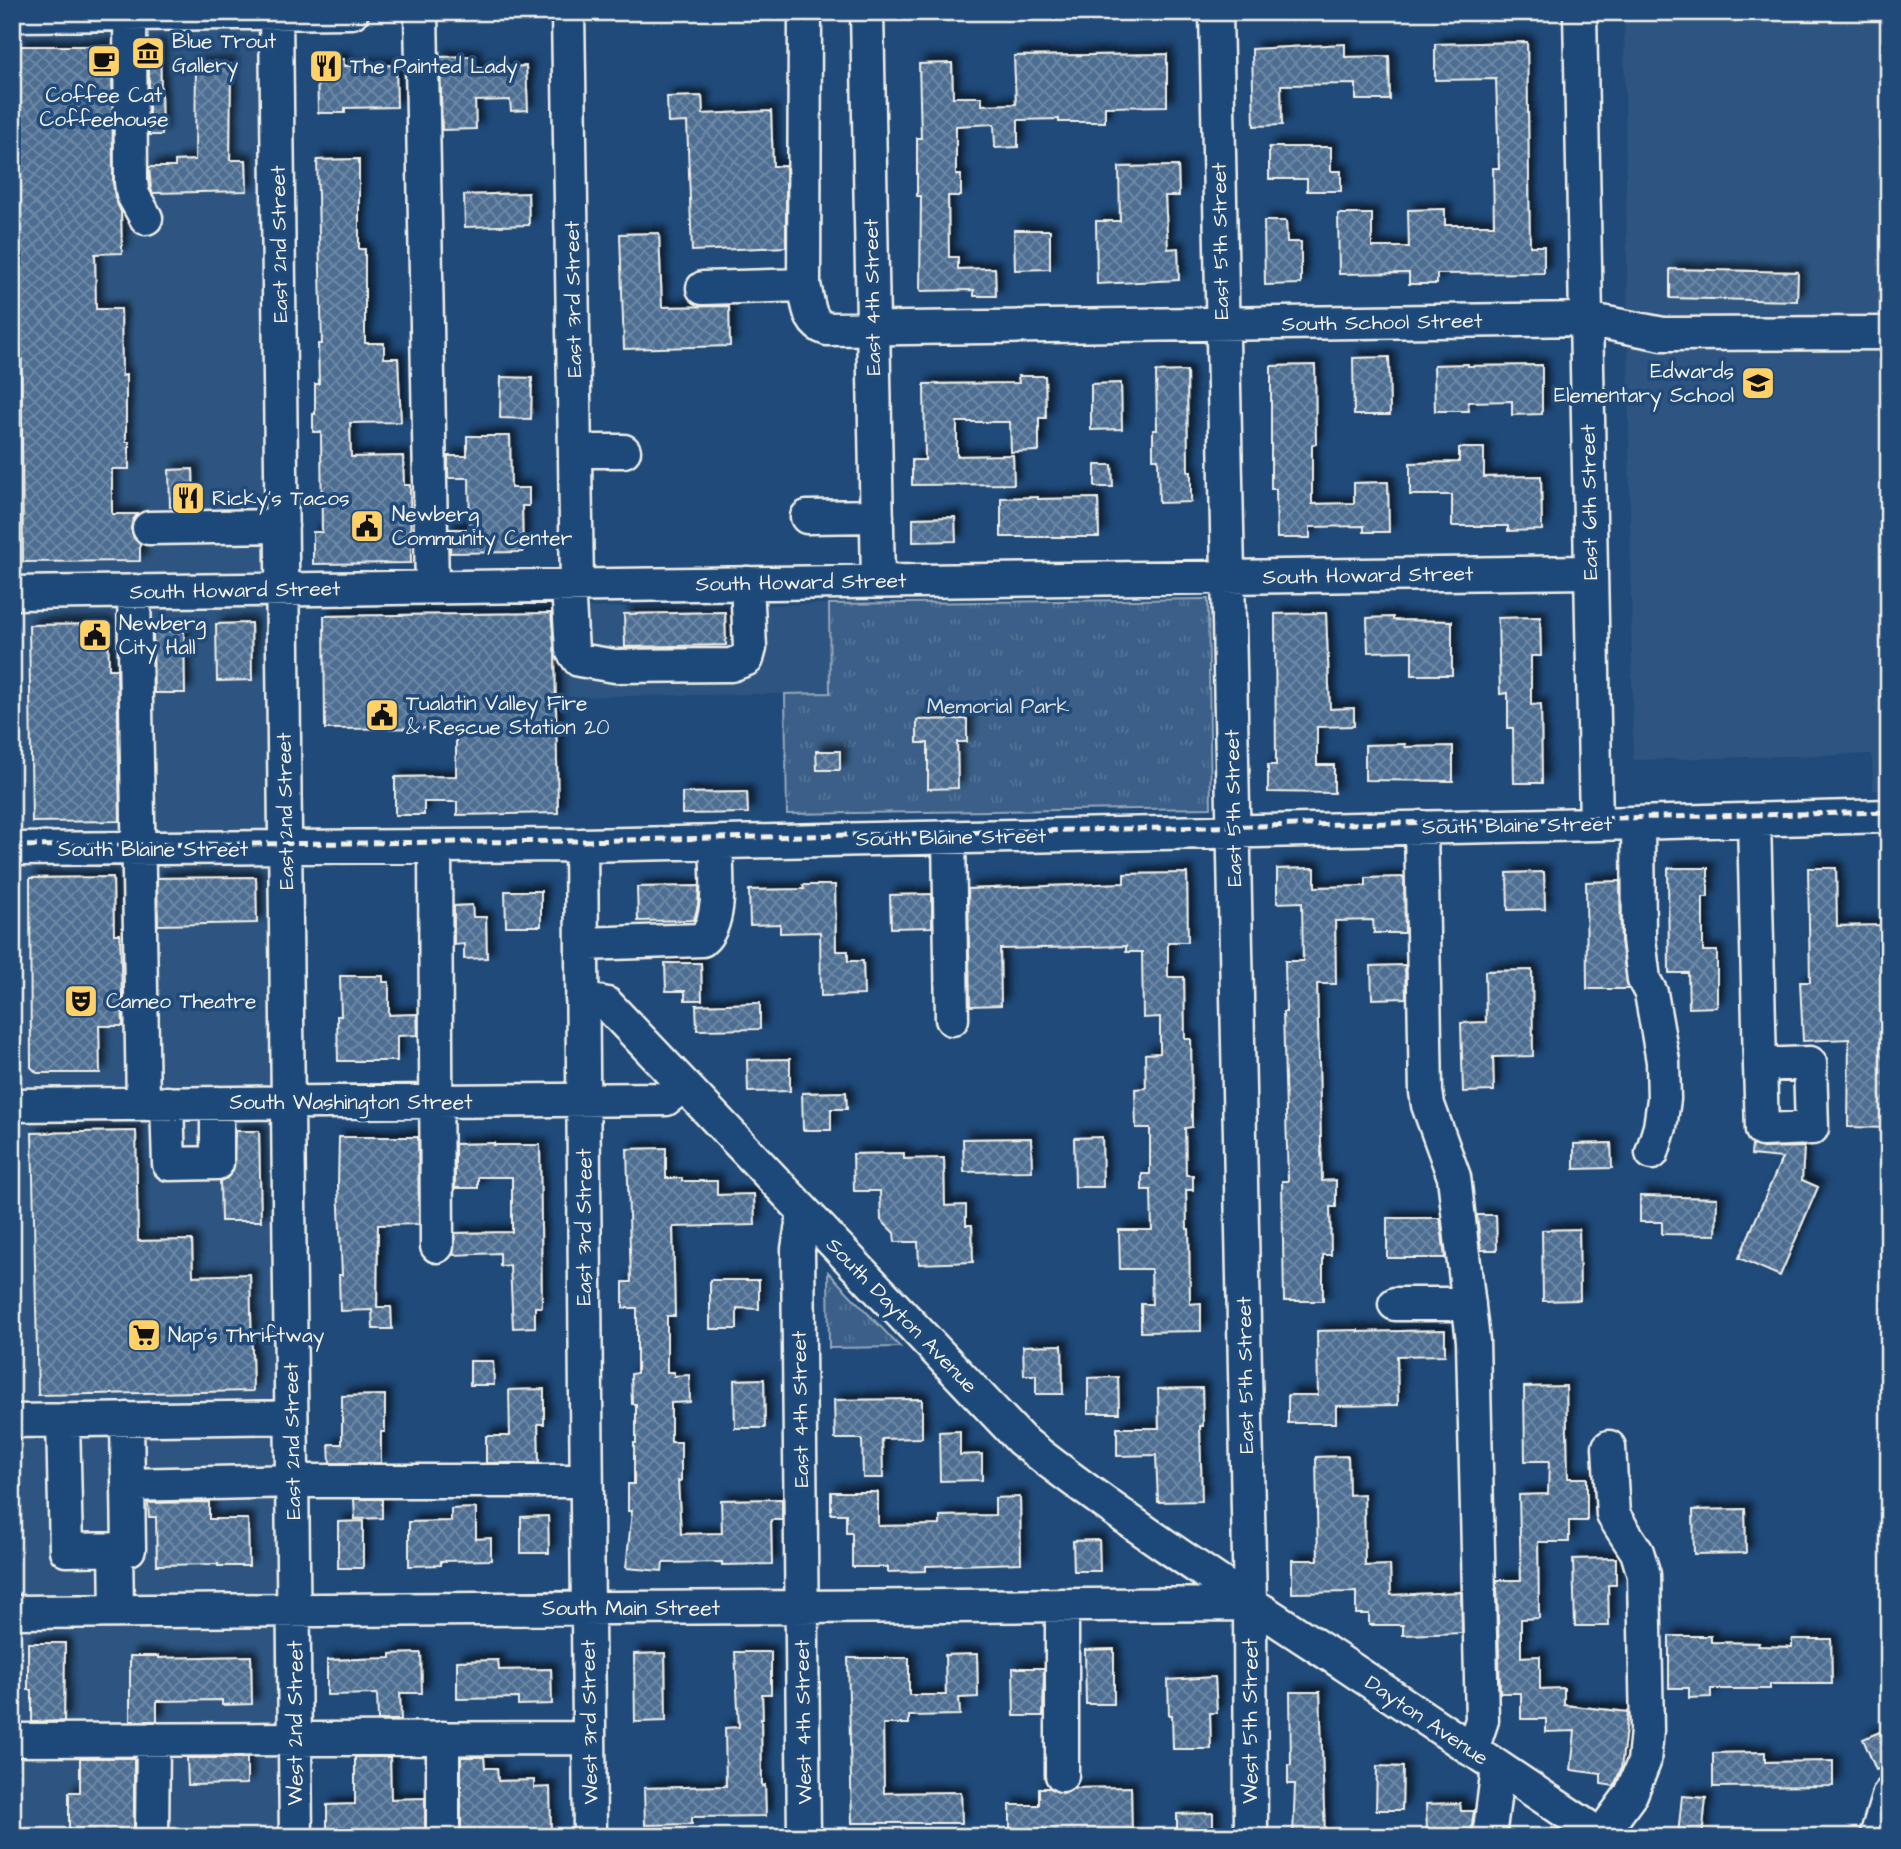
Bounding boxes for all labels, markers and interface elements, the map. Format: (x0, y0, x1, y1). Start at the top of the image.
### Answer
place label: Blue Trout Gallery (172, 27, 277, 82)
museum icon: Blue Trout Gallery (129, 34, 167, 72)
cafe icon: Coffee Cat Coffeehouse (85, 42, 123, 80)
restaurant icon: The Painted Lady (307, 47, 345, 85)
place label: The Painted Lady (350, 52, 518, 83)
place label: Coffee Cat Coffeehouse (39, 81, 169, 134)
street label: East 5th Street (1205, 161, 1236, 320)
street label: East 2nd Street (264, 165, 295, 323)
street label: East 4th Street (857, 218, 888, 376)
street label: East 3rd Street (558, 220, 589, 378)
street label: South School Street (1281, 306, 1483, 339)
place label: Edwards Elementary School (1554, 357, 1734, 412)
school or university icon: Edwards Elementary School (1739, 364, 1777, 402)
street label: East 6th Street (1574, 423, 1605, 580)
restaurant icon: Ricky's Tacos (169, 479, 207, 517)
place label: Ricky's Tacos (212, 484, 350, 515)
place label: Newberg Community Center (392, 500, 573, 555)
public building icon: Newberg Community Center (348, 507, 386, 545)
street label: South Howard Street (1262, 559, 1474, 592)
street label: South Howard Street (695, 566, 907, 599)
street label: South Howard Street (129, 574, 341, 607)
place label: Newberg City Hall (119, 609, 206, 664)
public building icon: Newberg City Hall (76, 616, 114, 654)
place label: Tualatin Valley Fire & Rescue Station 20 (406, 689, 609, 742)
park label: Memorial Park (927, 692, 1069, 721)
public building icon: Tualatin Valley Fire & Rescue Station 20 (363, 696, 401, 734)
street label: East 5th Street (1218, 728, 1249, 887)
street label: East 2nd Street (270, 732, 301, 890)
street label: South Blaine Street (1422, 809, 1613, 842)
street label: South Blaine Street (856, 821, 1047, 854)
street label: South Blaine Street (58, 835, 249, 864)
theatre icon: Cameo Theatre (62, 982, 100, 1020)
place label: Cameo Theatre (106, 987, 256, 1016)
street label: South Washington Street (229, 1088, 473, 1119)
street label: East 3rd Street (570, 1148, 599, 1305)
street label: South Dayton Avenue (818, 1231, 984, 1401)
street label: East 5th Street (1230, 1295, 1261, 1454)
supermarket icon: Nap's Thriftway (125, 1316, 163, 1354)
place label: Nap's Thriftway (168, 1321, 325, 1352)
street label: East 4th Street (785, 1330, 816, 1488)
street label: East 2nd Street (277, 1362, 308, 1520)
street label: South Main Street (542, 1594, 721, 1623)
street label: West 5th Street (1236, 1638, 1265, 1804)
street label: West 3rd Street (574, 1639, 605, 1805)
street label: West 4th Street (788, 1639, 819, 1805)
street label: West 2nd Street (281, 1640, 310, 1806)
street label: Dayton Avenue (1358, 1668, 1494, 1774)

